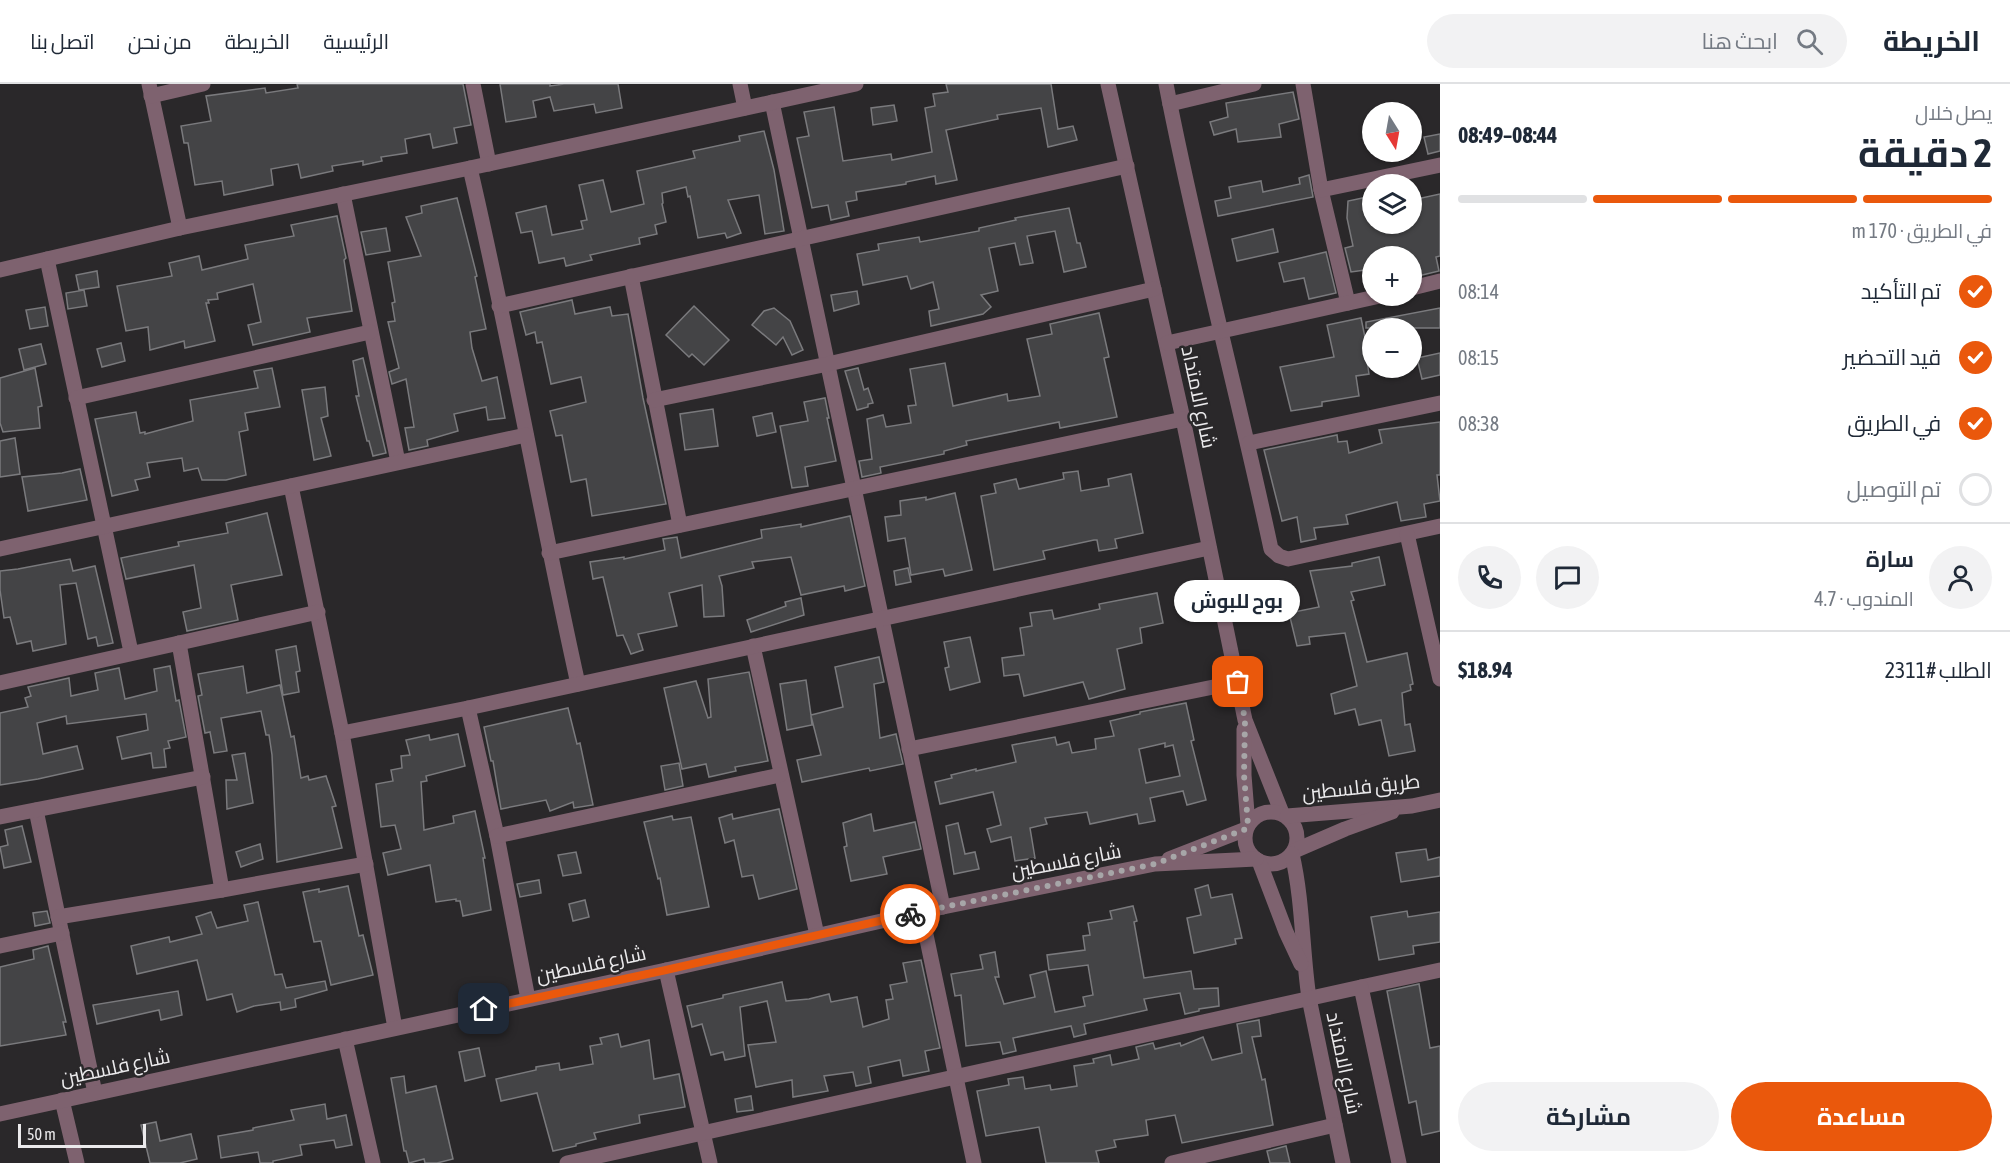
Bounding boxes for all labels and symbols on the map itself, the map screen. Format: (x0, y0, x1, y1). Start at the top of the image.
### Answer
north arrow (1362, 102, 1422, 162)
street label: شارع الامتداد (1174, 344, 1222, 451)
callout: بوح للبوش (1175, 580, 1301, 622)
pin (1212, 656, 1263, 707)
street label: طريق فلسطين (1301, 769, 1421, 806)
street label: شارع فلسطين (1009, 839, 1124, 885)
courier (880, 884, 940, 944)
street label: شارع فلسطين (534, 941, 649, 989)
pin (458, 983, 509, 1034)
street label: شارع الامتداد (1319, 1010, 1367, 1117)
street label: شارع فلسطين (58, 1044, 173, 1092)
scale bar (18, 1121, 146, 1148)

